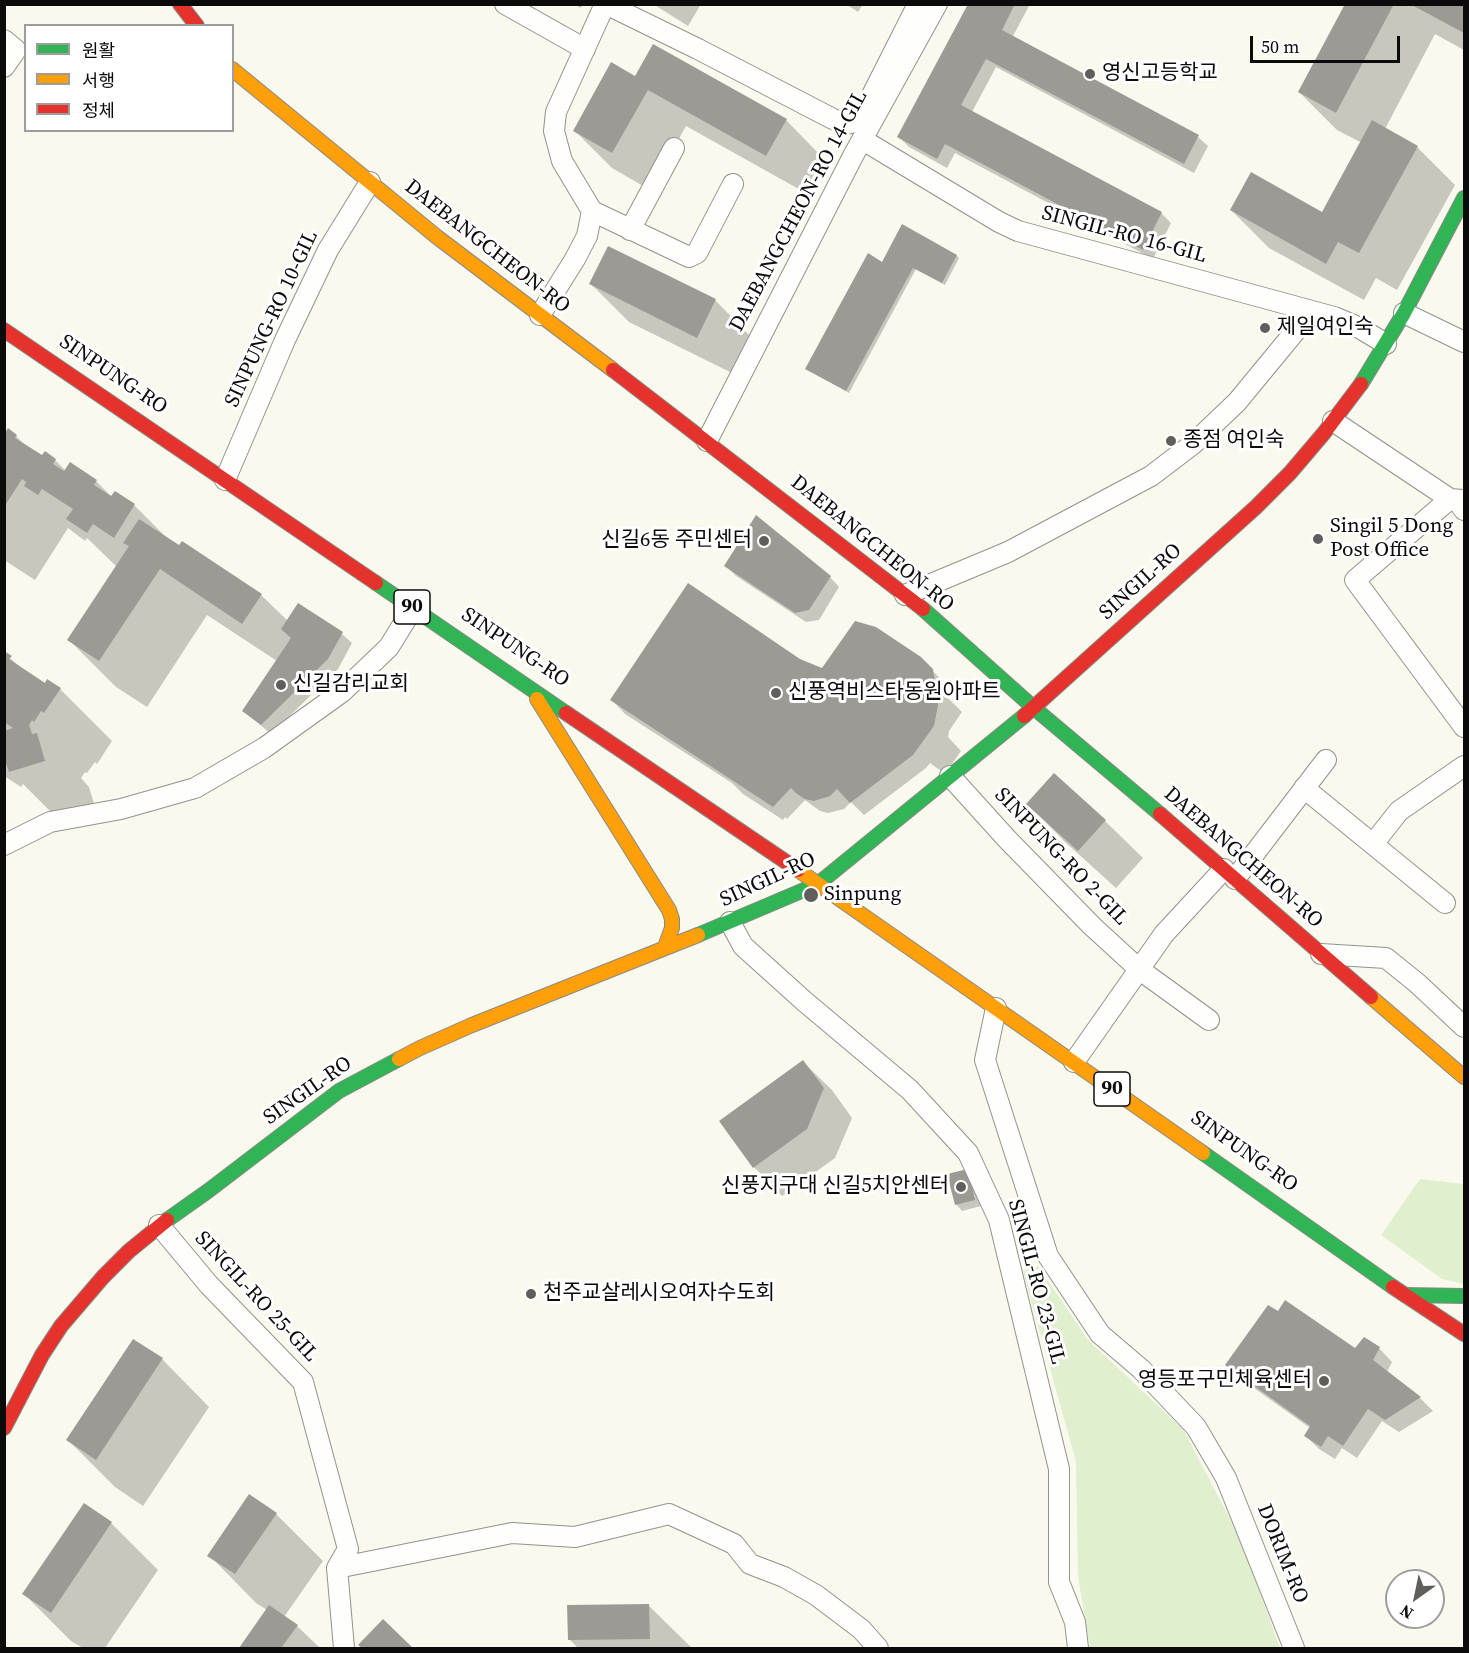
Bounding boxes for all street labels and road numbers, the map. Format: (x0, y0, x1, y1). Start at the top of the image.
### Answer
street label: DAEBANGCHEON-RO 14-GIL (725, 86, 873, 336)
street label: DAEBANGCHEON-RO (399, 175, 575, 319)
street label: SINGIL-RO 16-GIL (1039, 201, 1209, 269)
street label: SINPUNG-RO 10-GIL (220, 227, 324, 411)
street label: SINPUNG-RO (54, 330, 172, 420)
street label: DAEBANGCHEON-RO (785, 470, 959, 618)
street label: SINGIL-RO (1095, 538, 1187, 626)
road number: 90 (394, 590, 430, 624)
street label: SINPUNG-RO (456, 603, 574, 693)
street label: DAEBANGCHEON-RO (1158, 782, 1328, 934)
street label: SINPUNG-RO 2-GIL (989, 783, 1133, 931)
street label: SINGIL-RO (716, 847, 820, 913)
street label: SINGIL-RO (259, 1051, 357, 1131)
road number: 90 (1094, 1072, 1130, 1106)
street label: SINPUNG-RO (1186, 1106, 1302, 1198)
street label: SINGIL-RO 23-GIL (1002, 1197, 1070, 1367)
street label: SINGIL-RO 25-GIL (189, 1226, 323, 1368)
street label: DORIM-RO (1251, 1501, 1313, 1607)

